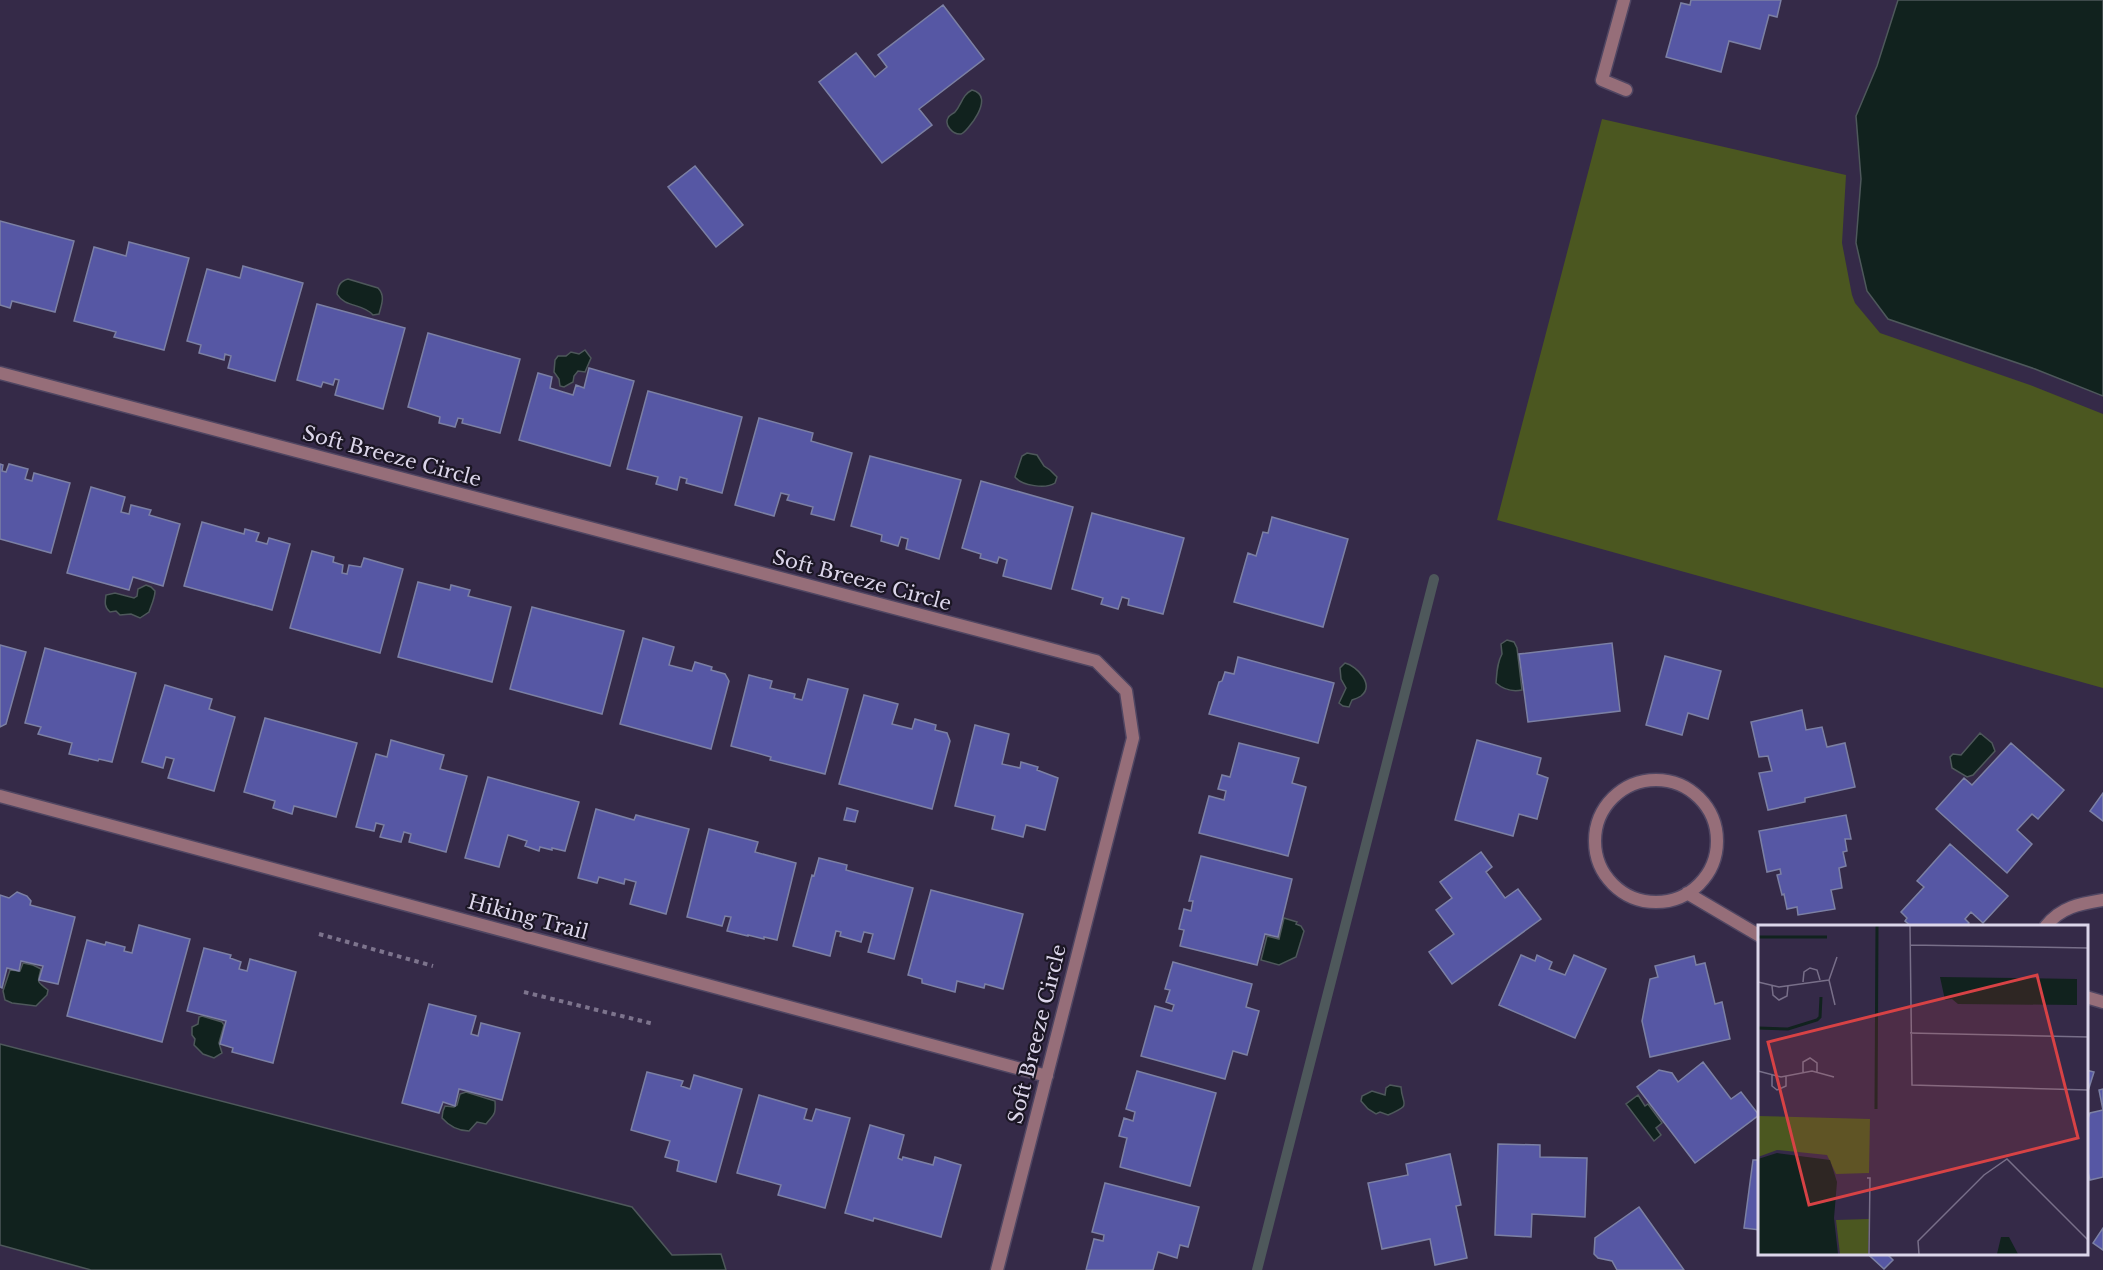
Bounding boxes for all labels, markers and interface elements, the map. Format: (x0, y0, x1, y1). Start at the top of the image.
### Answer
street label: Soft Breeze Circle (300, 421, 484, 491)
street label: Soft Breeze Circle (770, 545, 954, 615)
street label: Hiking Trail (465, 889, 591, 945)
inset map (1758, 925, 2088, 1255)
street label: Soft Breeze Circle (1003, 942, 1071, 1126)

